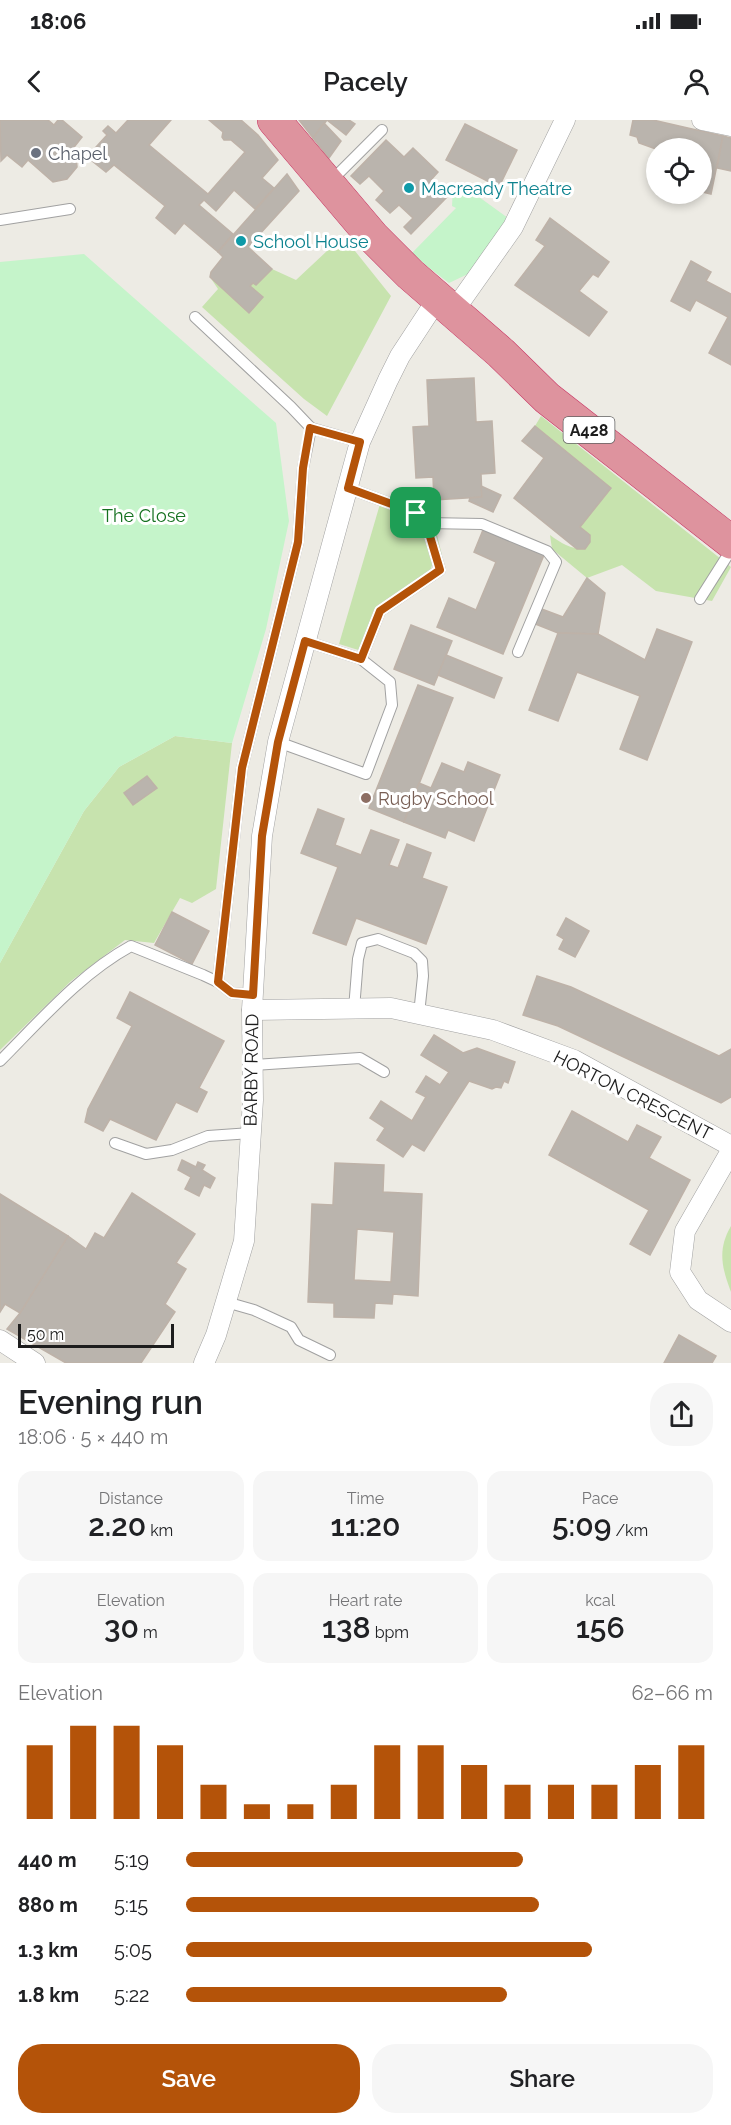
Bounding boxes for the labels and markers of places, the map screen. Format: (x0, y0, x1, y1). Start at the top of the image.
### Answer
place label: Chapel (48, 143, 107, 164)
marker: Chapel (29, 146, 43, 160)
place label: Macready Theatre (421, 178, 572, 199)
marker: Macready Theatre (402, 181, 416, 195)
place label: School House (253, 231, 369, 252)
marker: School House (234, 234, 248, 248)
pin (390, 487, 441, 538)
place label: Rugby School (378, 788, 494, 809)
marker: Rugby School (359, 791, 373, 805)

